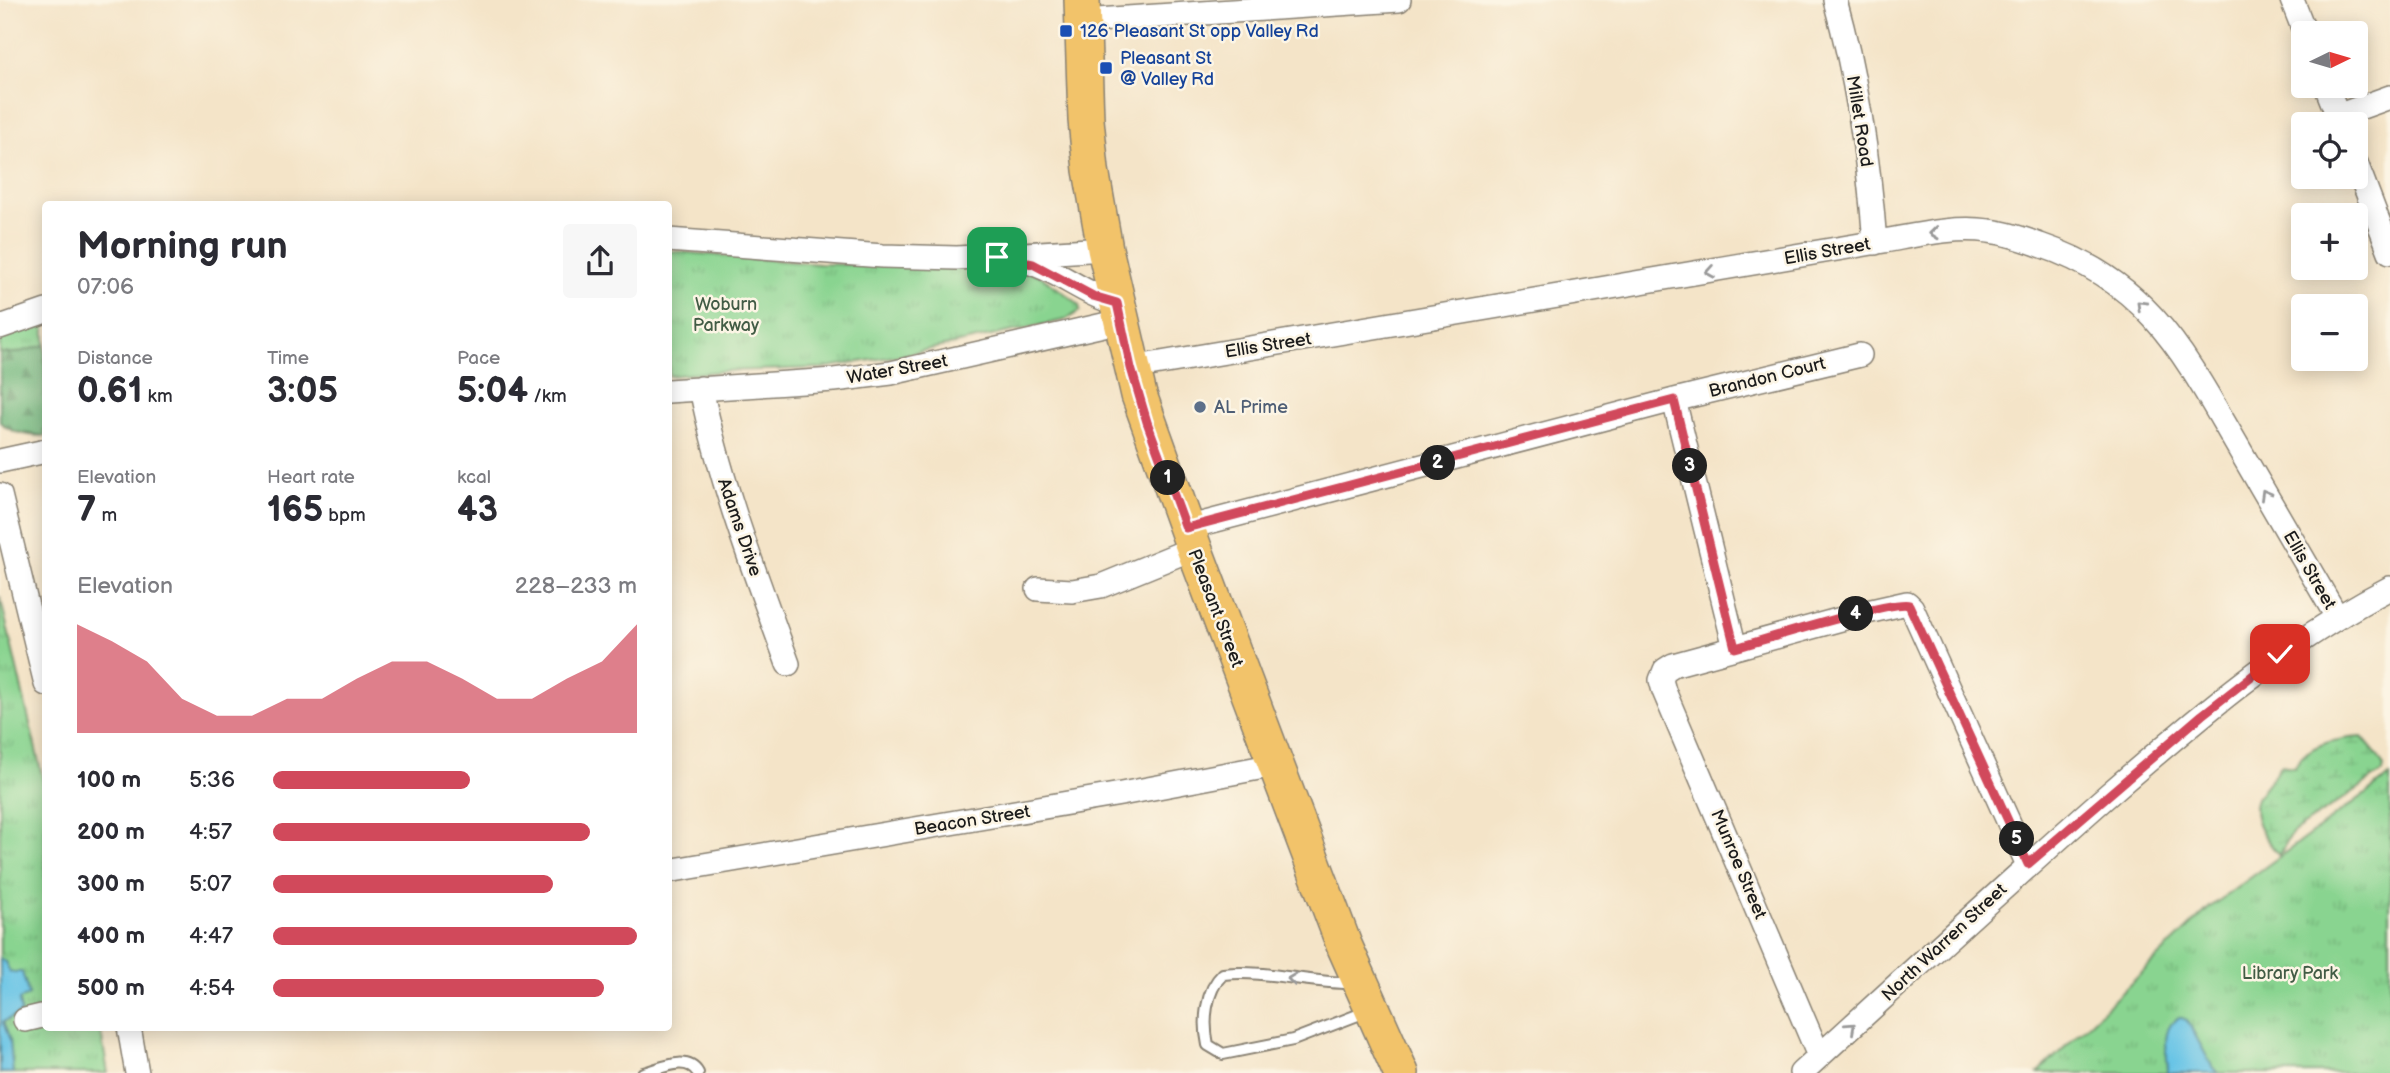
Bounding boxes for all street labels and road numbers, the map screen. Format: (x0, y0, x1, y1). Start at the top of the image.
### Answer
street label: Millet Road (1842, 74, 1877, 168)
street label: Ellis Street (1782, 234, 1872, 269)
street label: Ellis Street (1223, 328, 1313, 363)
street label: Water Street (845, 350, 949, 389)
street label: Brandon Court (1707, 353, 1828, 402)
street label: Adams Drive (713, 475, 766, 579)
street label: Ellis Street (2279, 527, 2341, 614)
street label: Pleasant Street (1183, 546, 1248, 671)
street label: Beacon Street (913, 801, 1032, 840)
street label: Munroe Street (1706, 806, 1771, 922)
street label: North Warren Street (1878, 879, 2011, 1006)

